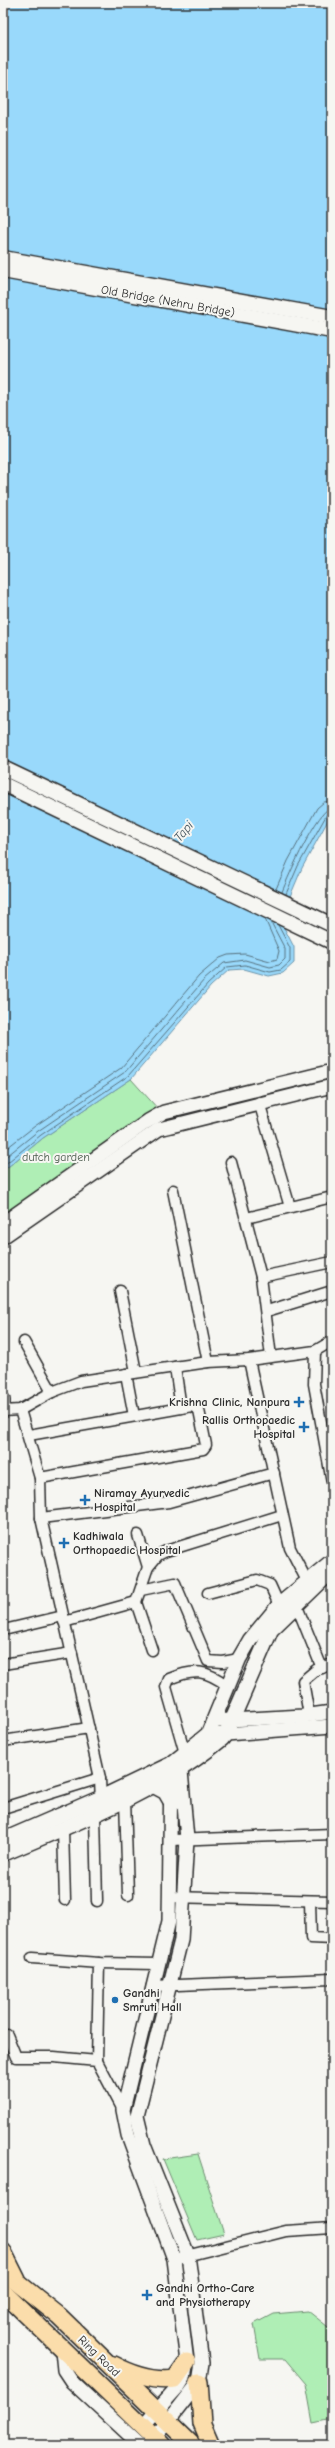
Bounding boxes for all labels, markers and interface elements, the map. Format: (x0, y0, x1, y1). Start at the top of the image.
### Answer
street label: Old Bridge (Nehru Bridge) (100, 282, 236, 320)
water label: Tapi (170, 817, 197, 845)
park label: dutch garden (22, 1150, 90, 1164)
place label: Krishna Clinic, Nanpura (169, 1395, 290, 1409)
marker: Krishna Clinic, Nanpura (293, 1396, 305, 1408)
place label: Rallis Orthopaedic Hospital (202, 1413, 295, 1441)
marker: Rallis Orthopaedic Hospital (298, 1421, 310, 1433)
place label: Niramay Ayurvedic Hospital (94, 1486, 190, 1514)
marker: Niramay Ayurvedic Hospital (79, 1494, 91, 1506)
place label: Kadhiwala Orthopaedic Hospital (73, 1529, 181, 1557)
marker: Kadhiwala Orthopaedic Hospital (58, 1537, 70, 1549)
place label: Gandhi Smruti Hall (123, 1986, 182, 2014)
marker: Gandhi Smruti Hall (110, 1995, 120, 2005)
place label: Gandhi Ortho-Care and Physiotherapy (156, 2281, 255, 2309)
marker: Gandhi Ortho-Care and Physiotherapy (141, 2289, 153, 2301)
street label: Ring Road (75, 2333, 123, 2379)

